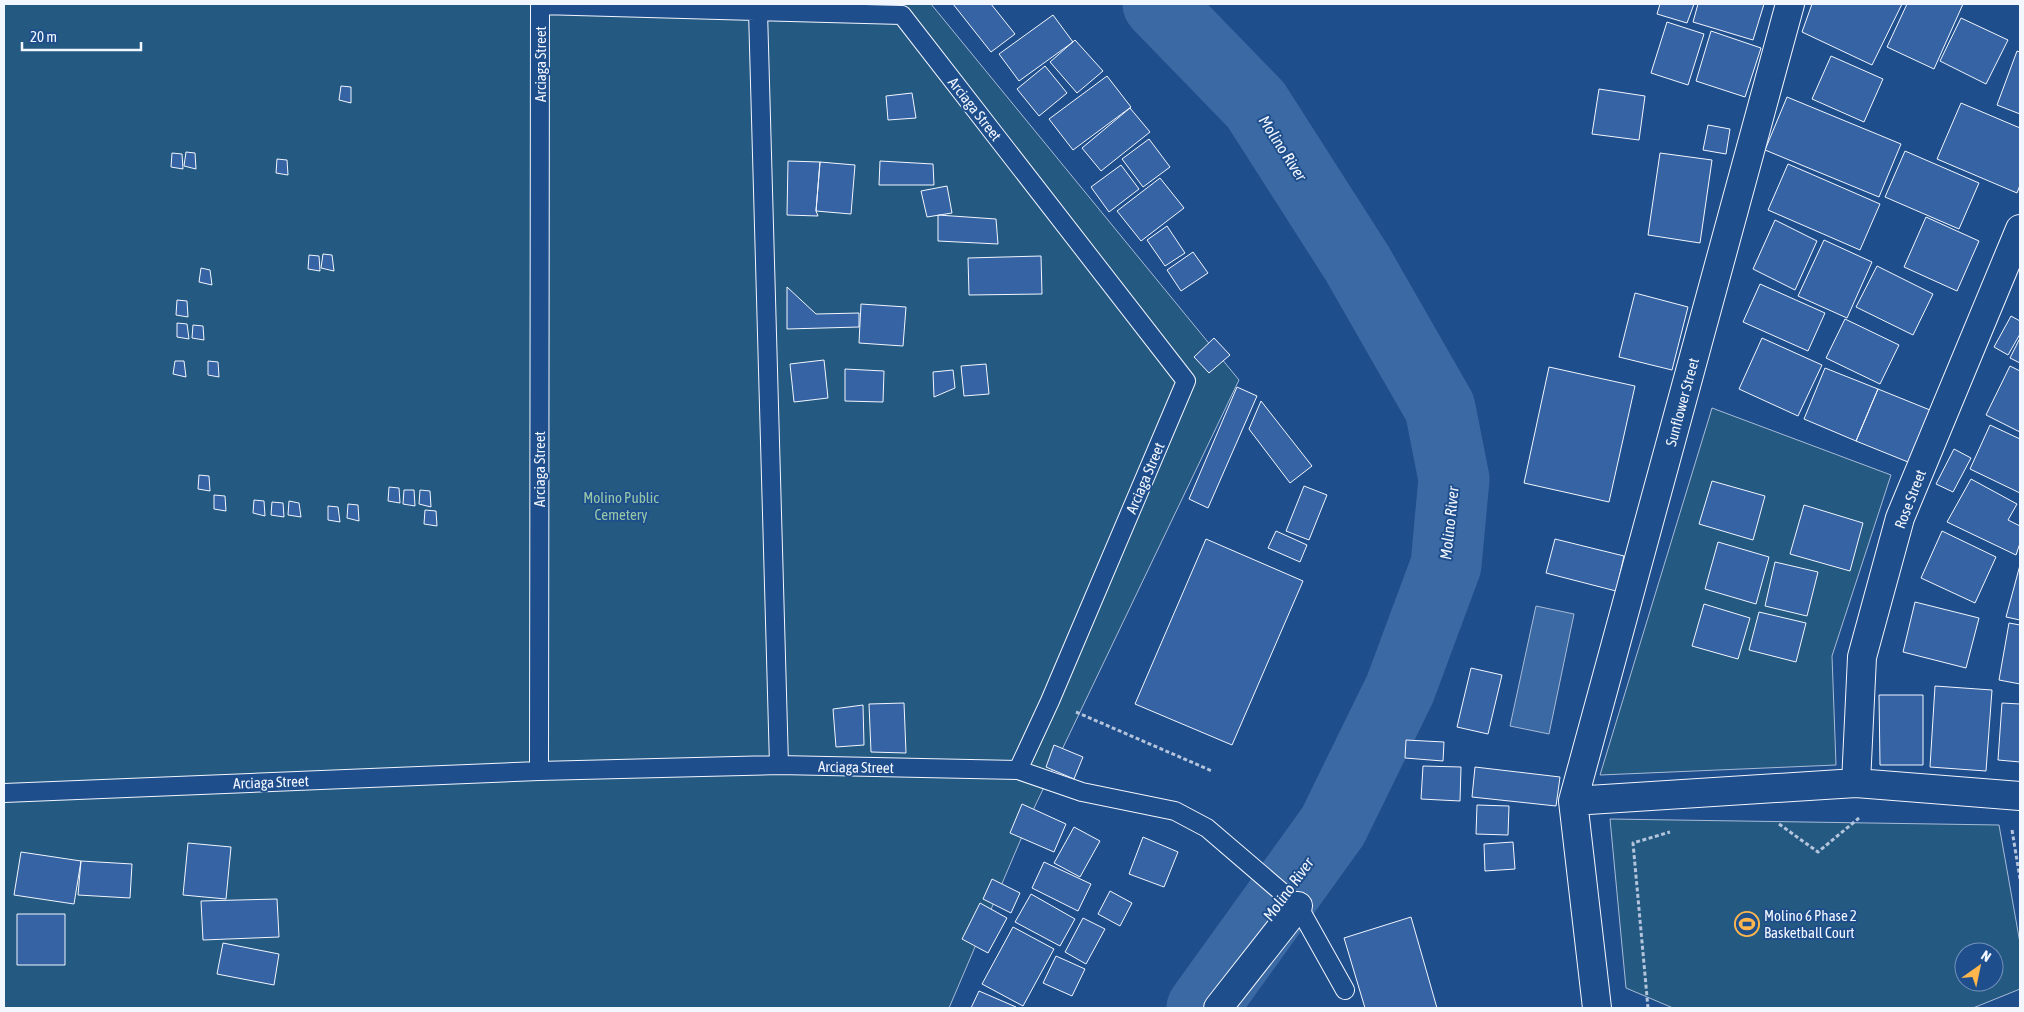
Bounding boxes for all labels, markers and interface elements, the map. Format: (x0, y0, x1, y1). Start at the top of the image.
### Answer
scale bar (22, 20, 141, 52)
street label: Arciaga Street (532, 26, 549, 102)
text: 20 m (30, 28, 57, 45)
street label: Arciaga Street (945, 74, 1005, 144)
water label: Molino River (1255, 112, 1311, 185)
street label: Sunflower Street (1662, 356, 1702, 448)
street label: Arciaga Street (531, 431, 548, 507)
street label: Arciaga Street (1122, 440, 1168, 516)
street label: Rose Street (1891, 467, 1929, 531)
water label: Molino River (1436, 484, 1462, 561)
park label: Molino Public Cemetery (583, 489, 659, 523)
street label: Arciaga Street (818, 758, 894, 776)
street label: Arciaga Street (233, 772, 309, 792)
water label: Molino River (1259, 853, 1318, 924)
place label: Molino 6 Phase 2 Basketball Court (1764, 907, 1857, 941)
sports icon: Molino 6 Phase 2 Basketball Court (1734, 911, 1760, 937)
north arrow (1954, 942, 2004, 992)
text: N (1978, 947, 1994, 965)

